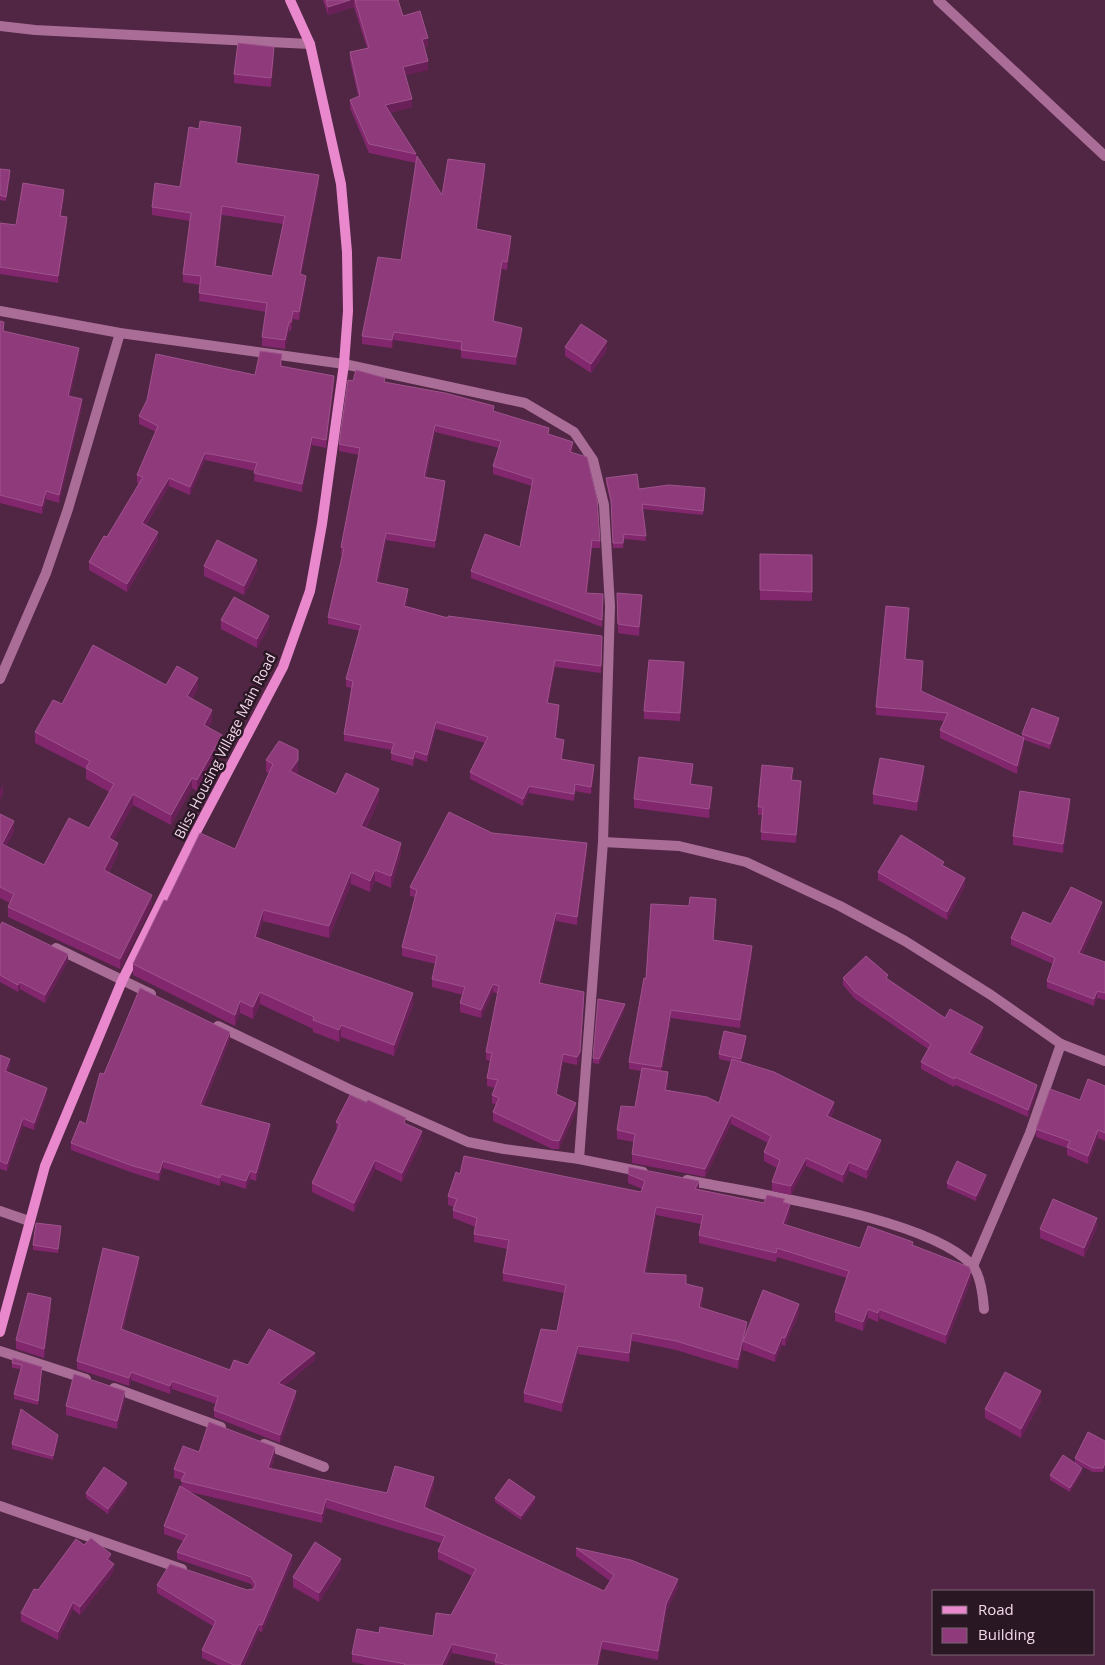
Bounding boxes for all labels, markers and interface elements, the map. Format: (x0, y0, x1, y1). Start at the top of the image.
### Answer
street label: Bliss Housing Village Main Road (169, 650, 280, 842)
legend (932, 1590, 1095, 1655)
text: Road (978, 1599, 1014, 1619)
text: Building (978, 1624, 1035, 1644)

